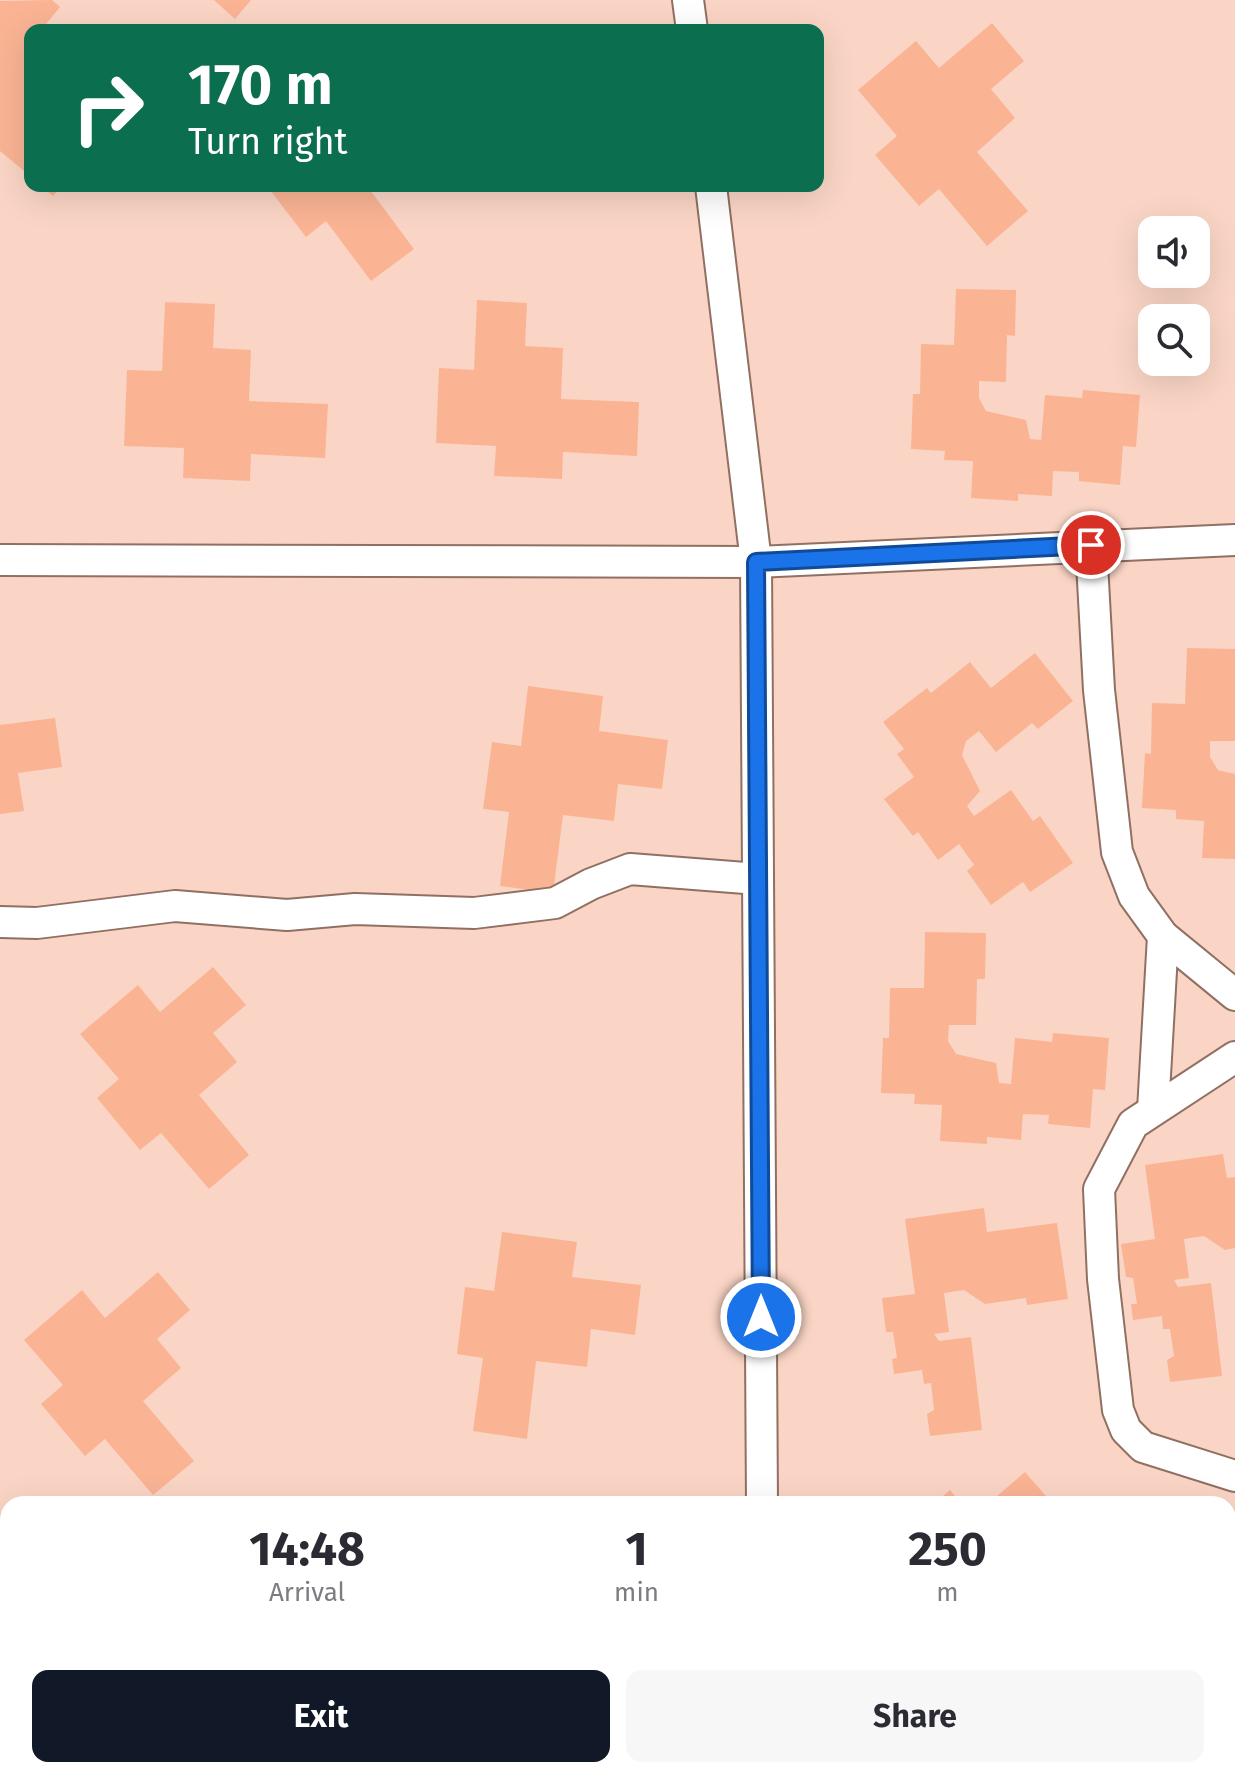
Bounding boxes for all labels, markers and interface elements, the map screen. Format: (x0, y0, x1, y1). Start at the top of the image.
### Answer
text: 170 m (188, 52, 333, 119)
icon: right (56, 56, 160, 160)
text: Turn right (188, 120, 348, 164)
map controls (1138, 216, 1210, 376)
button: sound (1138, 216, 1210, 288)
button: search (1138, 304, 1210, 376)
pin (1057, 511, 1125, 579)
icon: arrive (1069, 523, 1113, 567)
position arrow (719, 1275, 803, 1359)
text: 14:48 (249, 1520, 365, 1578)
text: 1 (625, 1520, 648, 1578)
text: 250 (908, 1520, 987, 1578)
text: Arrival (269, 1577, 345, 1608)
text: min (614, 1577, 659, 1608)
text: m (936, 1577, 959, 1608)
button: Exit (32, 1670, 610, 1762)
button: Share (626, 1670, 1204, 1762)

